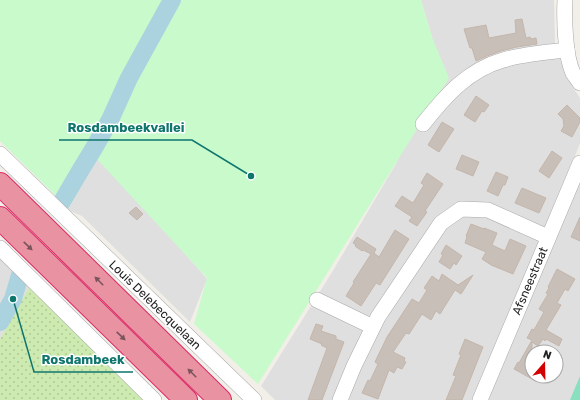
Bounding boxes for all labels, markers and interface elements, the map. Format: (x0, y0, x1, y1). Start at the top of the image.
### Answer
callout: Rosdambeekvallei (59, 115, 192, 140)
text: Rosdambeekvallei (67, 120, 185, 135)
one-way arrow (23, 241, 33, 251)
street label: Afsneestraat (509, 245, 551, 317)
street label: Louis Delebecquelaan (106, 257, 204, 353)
one-way arrow (94, 277, 104, 286)
one-way arrow (116, 332, 126, 341)
north arrow (524, 344, 564, 384)
callout: Rosdambeek (34, 347, 133, 372)
text: N (541, 348, 553, 363)
text: Rosdambeek (41, 352, 125, 367)
one-way arrow (187, 368, 197, 378)

